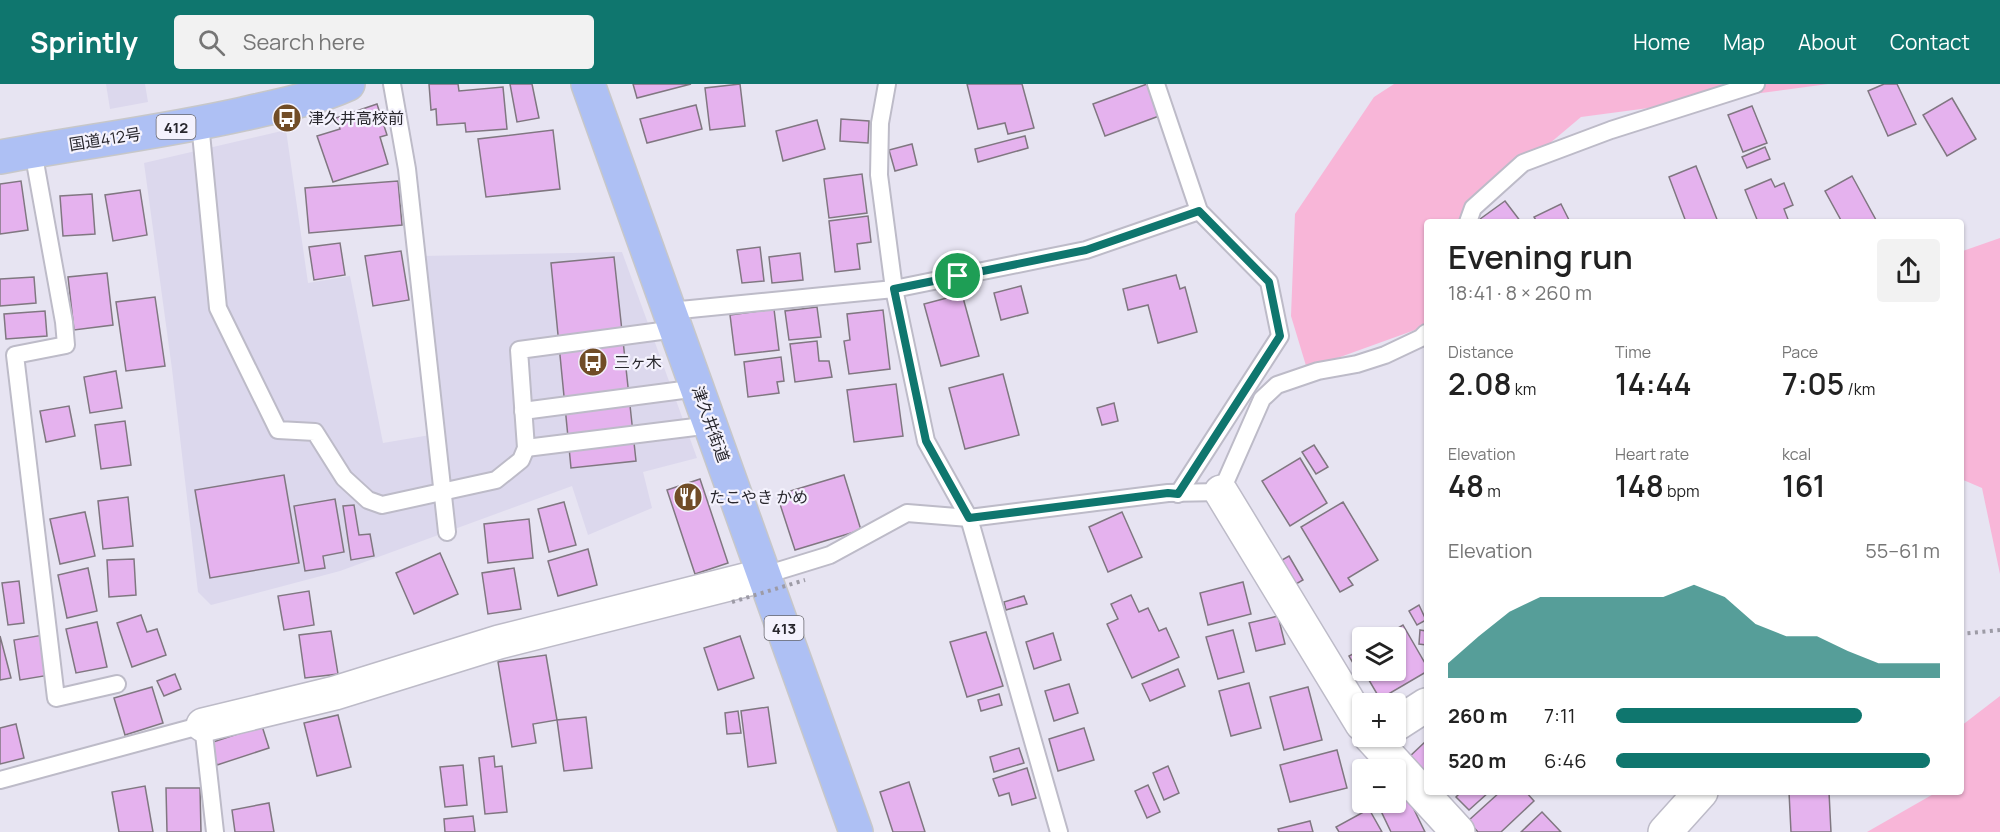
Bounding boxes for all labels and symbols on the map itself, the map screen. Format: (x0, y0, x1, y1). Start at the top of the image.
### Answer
bus stop icon: 津久井高校前 (271, 102, 303, 134)
place label: 津久井高校前 (308, 107, 404, 129)
road number: 412 (156, 115, 195, 139)
street label: 国道412号 (67, 122, 143, 156)
pin (932, 250, 983, 301)
bus stop icon: 三ヶ木 (577, 346, 609, 378)
place label: 三ヶ木 (614, 351, 662, 373)
street label: 津久井街道 (687, 383, 735, 465)
restaurant icon: たこやき かめ (672, 481, 704, 513)
place label: たこやき かめ (709, 486, 808, 508)
road number: 413 (764, 616, 804, 640)

